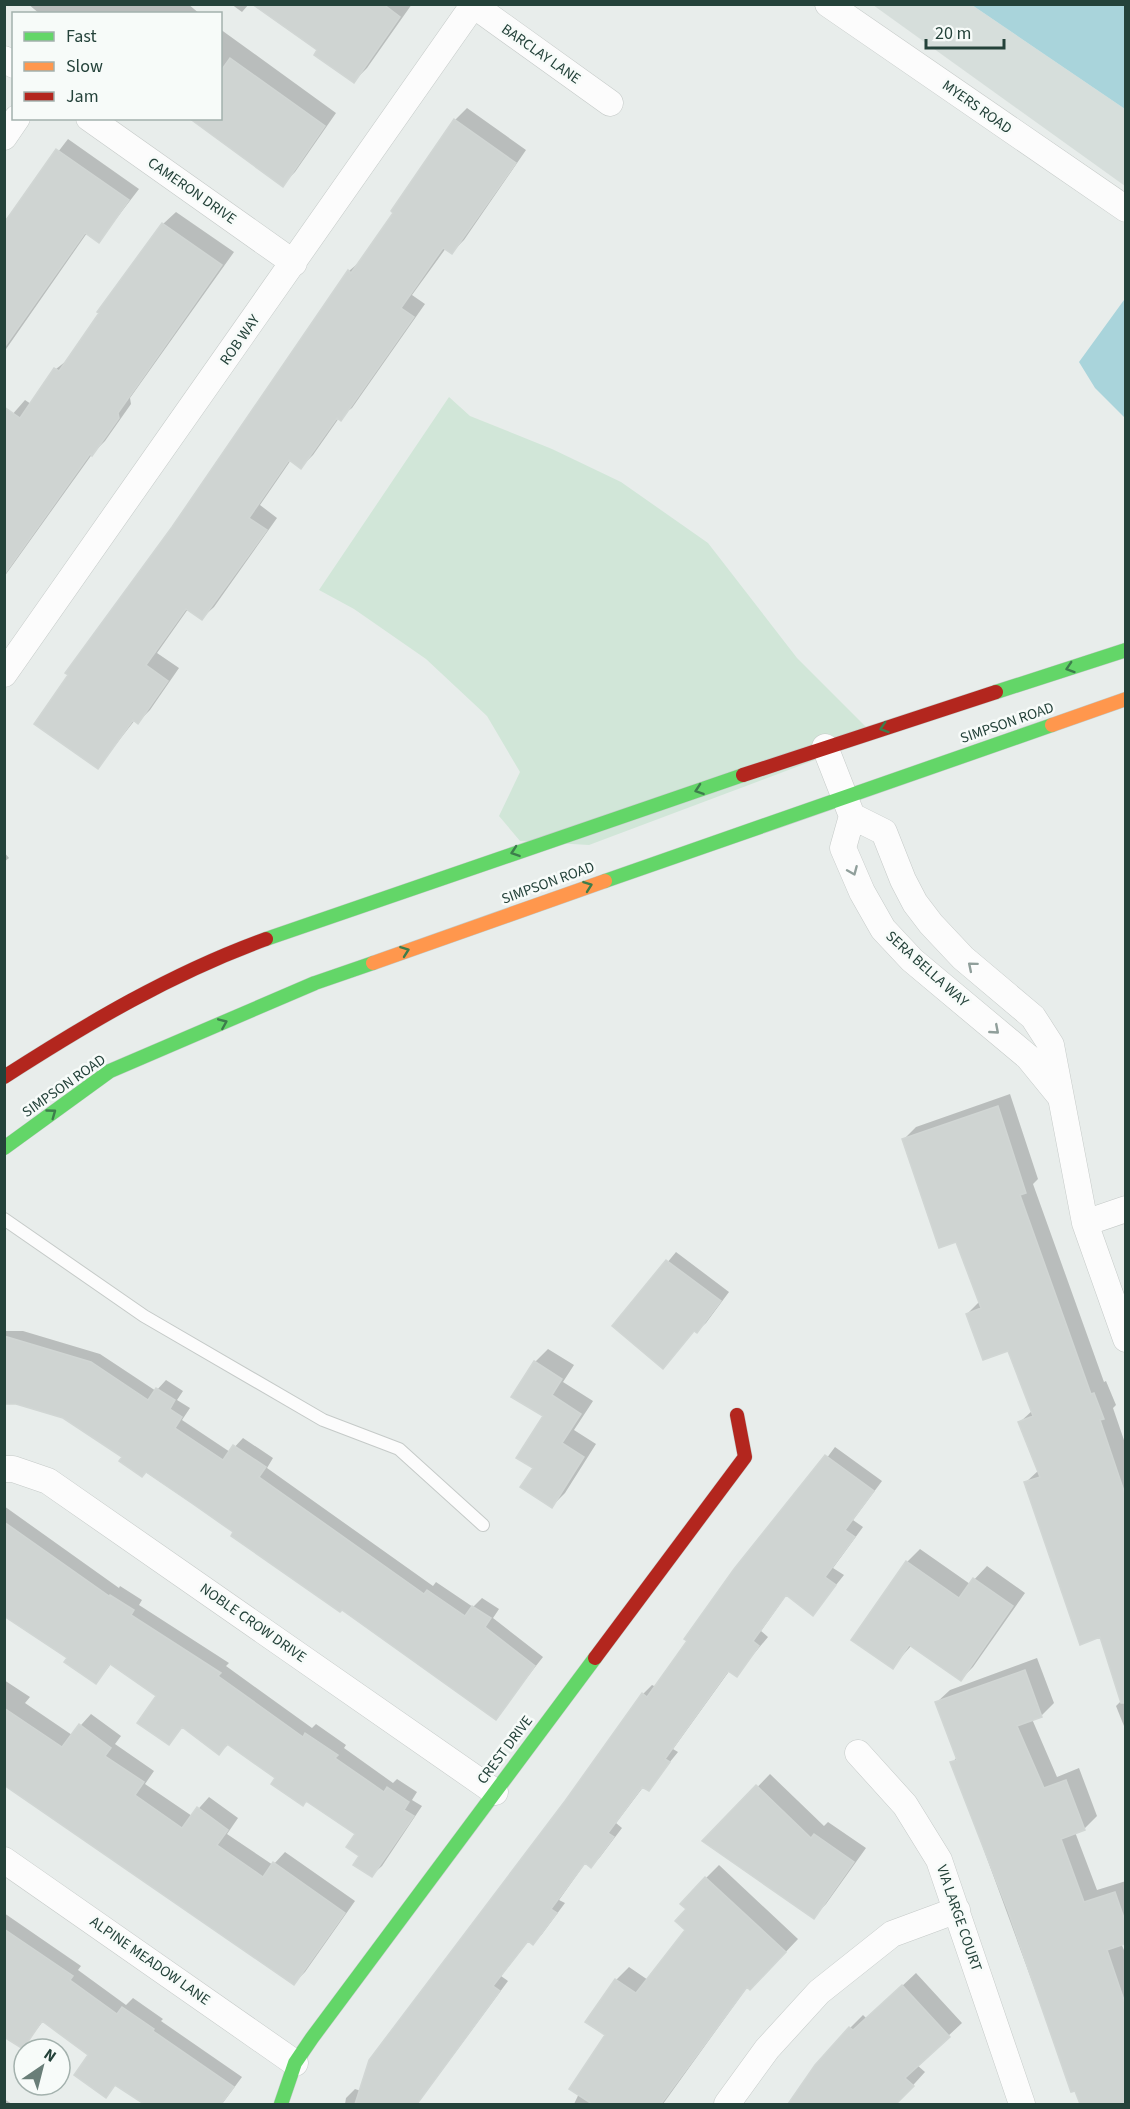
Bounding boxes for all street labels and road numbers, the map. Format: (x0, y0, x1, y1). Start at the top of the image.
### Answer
street label: BARCLAY LANE (497, 19, 585, 89)
street label: MYERS ROAD (938, 75, 1016, 139)
street label: CAMERON DRIVE (143, 153, 241, 229)
street label: ROB WAY (215, 310, 265, 369)
street label: SIMPSON ROAD (957, 697, 1057, 749)
street label: SIMPSON ROAD (499, 856, 597, 910)
street label: SERA BELLA WAY (881, 926, 974, 1012)
street label: SIMPSON ROAD (18, 1049, 110, 1123)
street label: NOBLE CROW DRIVE (195, 1578, 311, 1668)
street label: CREST DRIVE (472, 1711, 538, 1789)
street label: VIA LARGE COURT (931, 1862, 987, 1974)
street label: ALPINE MEADOW LANE (86, 1912, 214, 2010)

